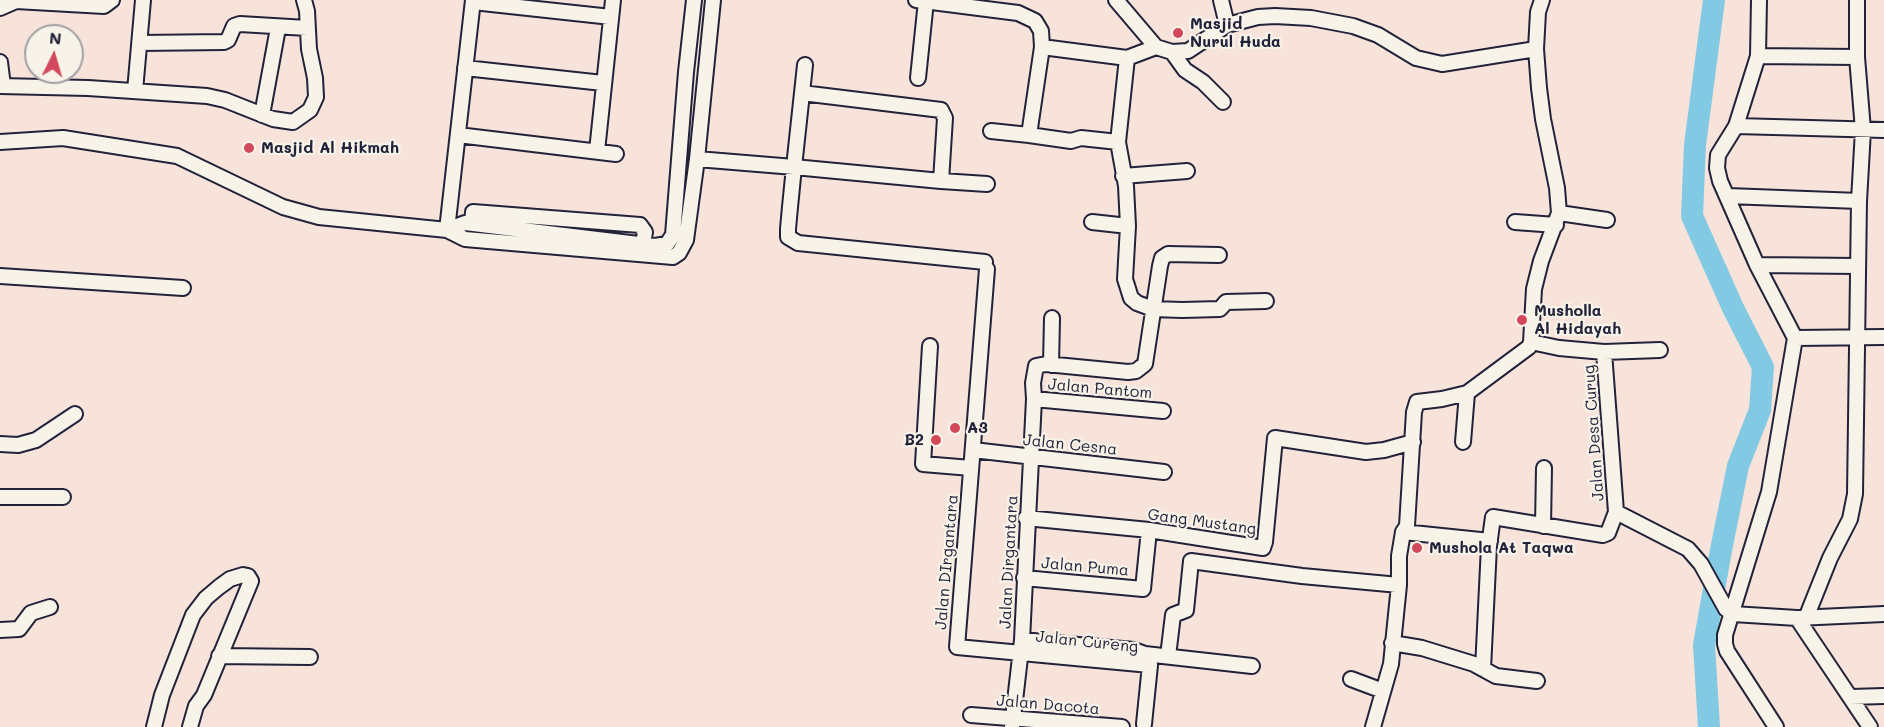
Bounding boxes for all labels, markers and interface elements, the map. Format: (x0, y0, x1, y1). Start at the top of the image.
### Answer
place label: Masjid Nurul Huda (1190, 14, 1281, 52)
north arrow (24, 24, 84, 84)
marker: Masjid Nurul Huda (1171, 26, 1185, 40)
text: N (48, 27, 62, 49)
place label: Masjid Al Hikmah (261, 138, 399, 158)
marker: Masjid Al Hikmah (242, 141, 256, 155)
place label: Musholla Al Hidayah (1534, 301, 1621, 339)
marker: Musholla Al Hidayah (1515, 313, 1529, 327)
street label: Jalan Desa Curug (1580, 364, 1608, 502)
street label: Jalan Pantom (1047, 375, 1153, 403)
place label: A3 (967, 418, 988, 438)
marker: A3 (948, 421, 962, 435)
place label: B2 (904, 430, 924, 450)
street label: Jalan Cesna (1022, 431, 1118, 459)
marker: B2 (929, 433, 943, 447)
street label: Jalan DIrgantara (932, 493, 962, 631)
street label: Jalan Dirgantara (996, 495, 1022, 629)
street label: Gang Mustang (1146, 505, 1258, 539)
place label: Mushola At Taqwa (1429, 538, 1574, 558)
marker: Mushola At Taqwa (1410, 541, 1424, 555)
street label: Jalan Puma (1040, 554, 1130, 580)
street label: Jalan Cureng (1035, 627, 1139, 657)
street label: Jalan Dacota (996, 691, 1100, 719)

